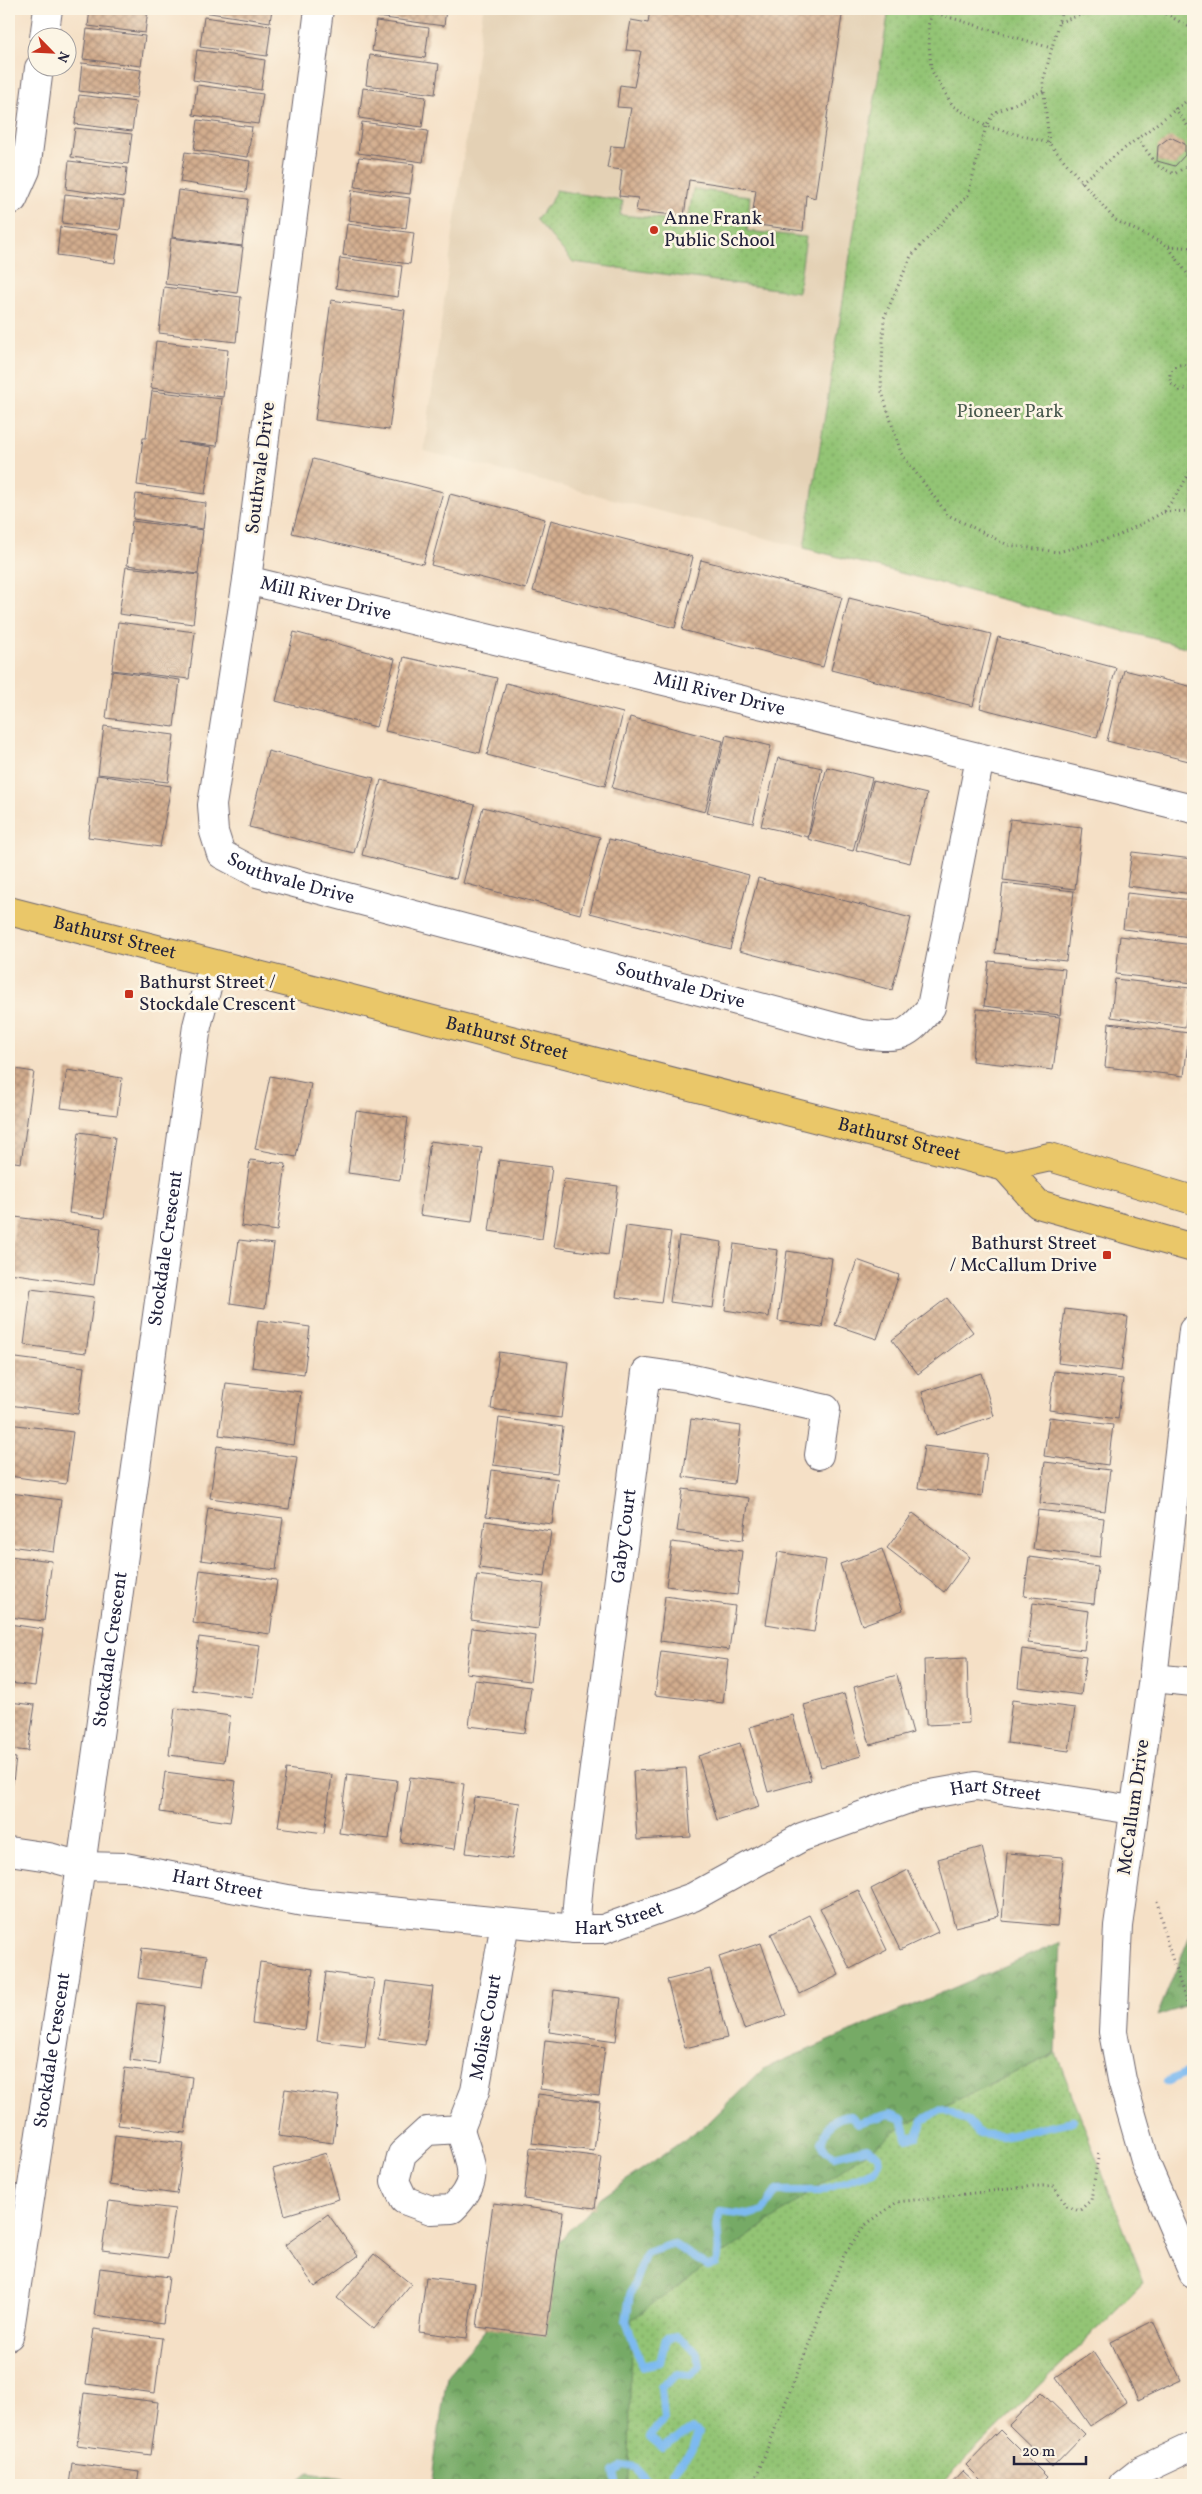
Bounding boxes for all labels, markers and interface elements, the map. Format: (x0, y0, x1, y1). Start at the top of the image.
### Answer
north arrow (28, 28, 78, 78)
text: N (52, 48, 73, 65)
place label: Anne Frank Public School (664, 206, 776, 254)
marker: Anne Frank Public School (648, 224, 660, 236)
park label: Pioneer Park (957, 399, 1063, 425)
street label: Southvale Drive (240, 400, 282, 536)
street label: Mill River Drive (257, 571, 394, 628)
street label: Mill River Drive (651, 666, 788, 723)
street label: Southvale Drive (222, 846, 357, 911)
street label: Bathurst Street (50, 910, 179, 967)
street label: Southvale Drive (613, 956, 748, 1015)
place label: Bathurst Street / Stockdale Crescent (139, 970, 296, 1018)
marker: Bathurst Street / Stockdale Crescent (123, 988, 135, 1000)
street label: Bathurst Street (442, 1011, 571, 1067)
street label: Bathurst Street (835, 1111, 964, 1168)
street label: Stockdale Crescent (143, 1168, 190, 1328)
place label: Bathurst Street / McCallum Drive (950, 1231, 1097, 1279)
marker: Bathurst Street / McCallum Drive (1101, 1249, 1113, 1261)
street label: Gaby Court (605, 1487, 644, 1585)
street label: Stockdale Crescent (87, 1570, 135, 1729)
street label: McCallum Drive (1112, 1737, 1156, 1877)
street label: Hart Street (948, 1773, 1043, 1809)
street label: Hart Street (170, 1864, 266, 1907)
street label: Hart Street (574, 1895, 668, 1942)
street label: Stockdale Crescent (28, 1970, 78, 2130)
street label: Molise Court (464, 1972, 509, 2082)
scale bar (1014, 2434, 1087, 2466)
text: 20 m (1022, 2442, 1055, 2463)

